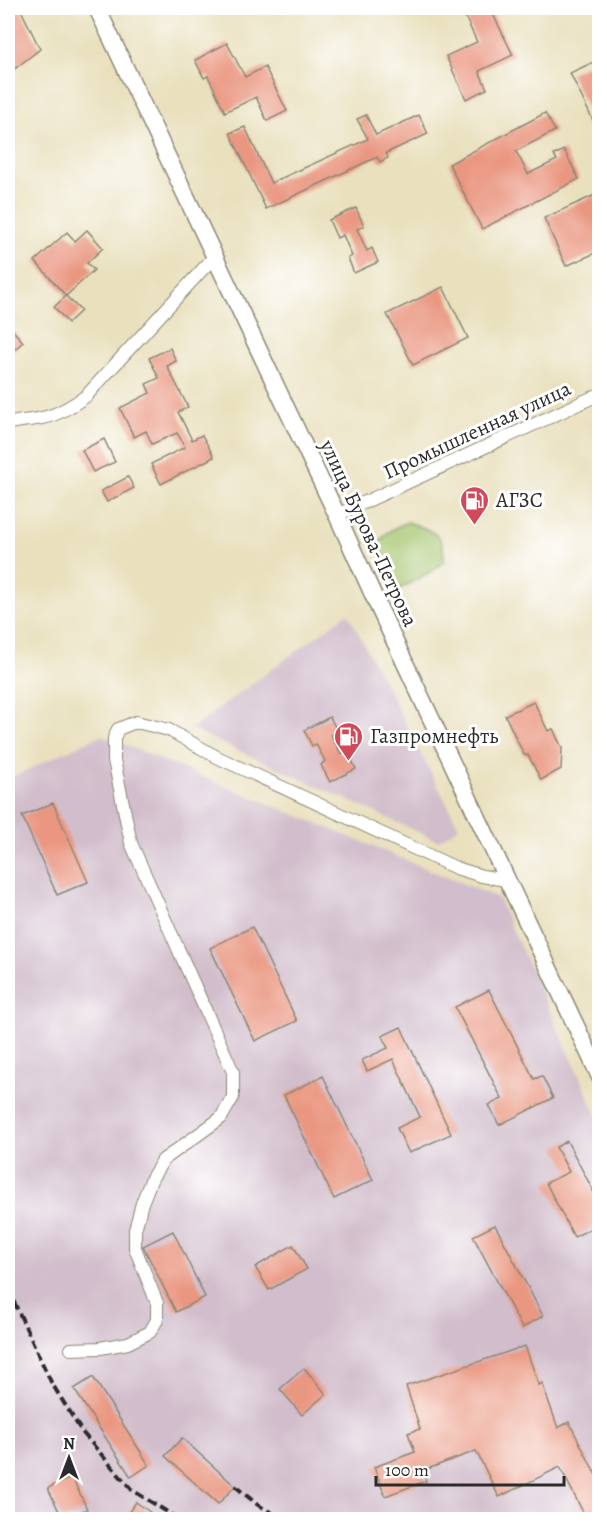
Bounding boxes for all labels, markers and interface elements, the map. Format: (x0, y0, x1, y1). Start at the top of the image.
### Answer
street label: Промышленная улица (379, 374, 576, 486)
street label: улица Бурова-Петрова (313, 434, 425, 631)
fuel station icon: АГЗС (459, 484, 491, 526)
place label: АГЗС (495, 486, 543, 514)
fuel station icon: Газпромнефть (333, 720, 365, 762)
place label: Газпромнефть (370, 722, 499, 750)
north arrow (39, 1428, 99, 1488)
text: N (63, 1433, 75, 1455)
scale bar (376, 1449, 564, 1487)
text: 100 m (385, 1458, 429, 1482)

